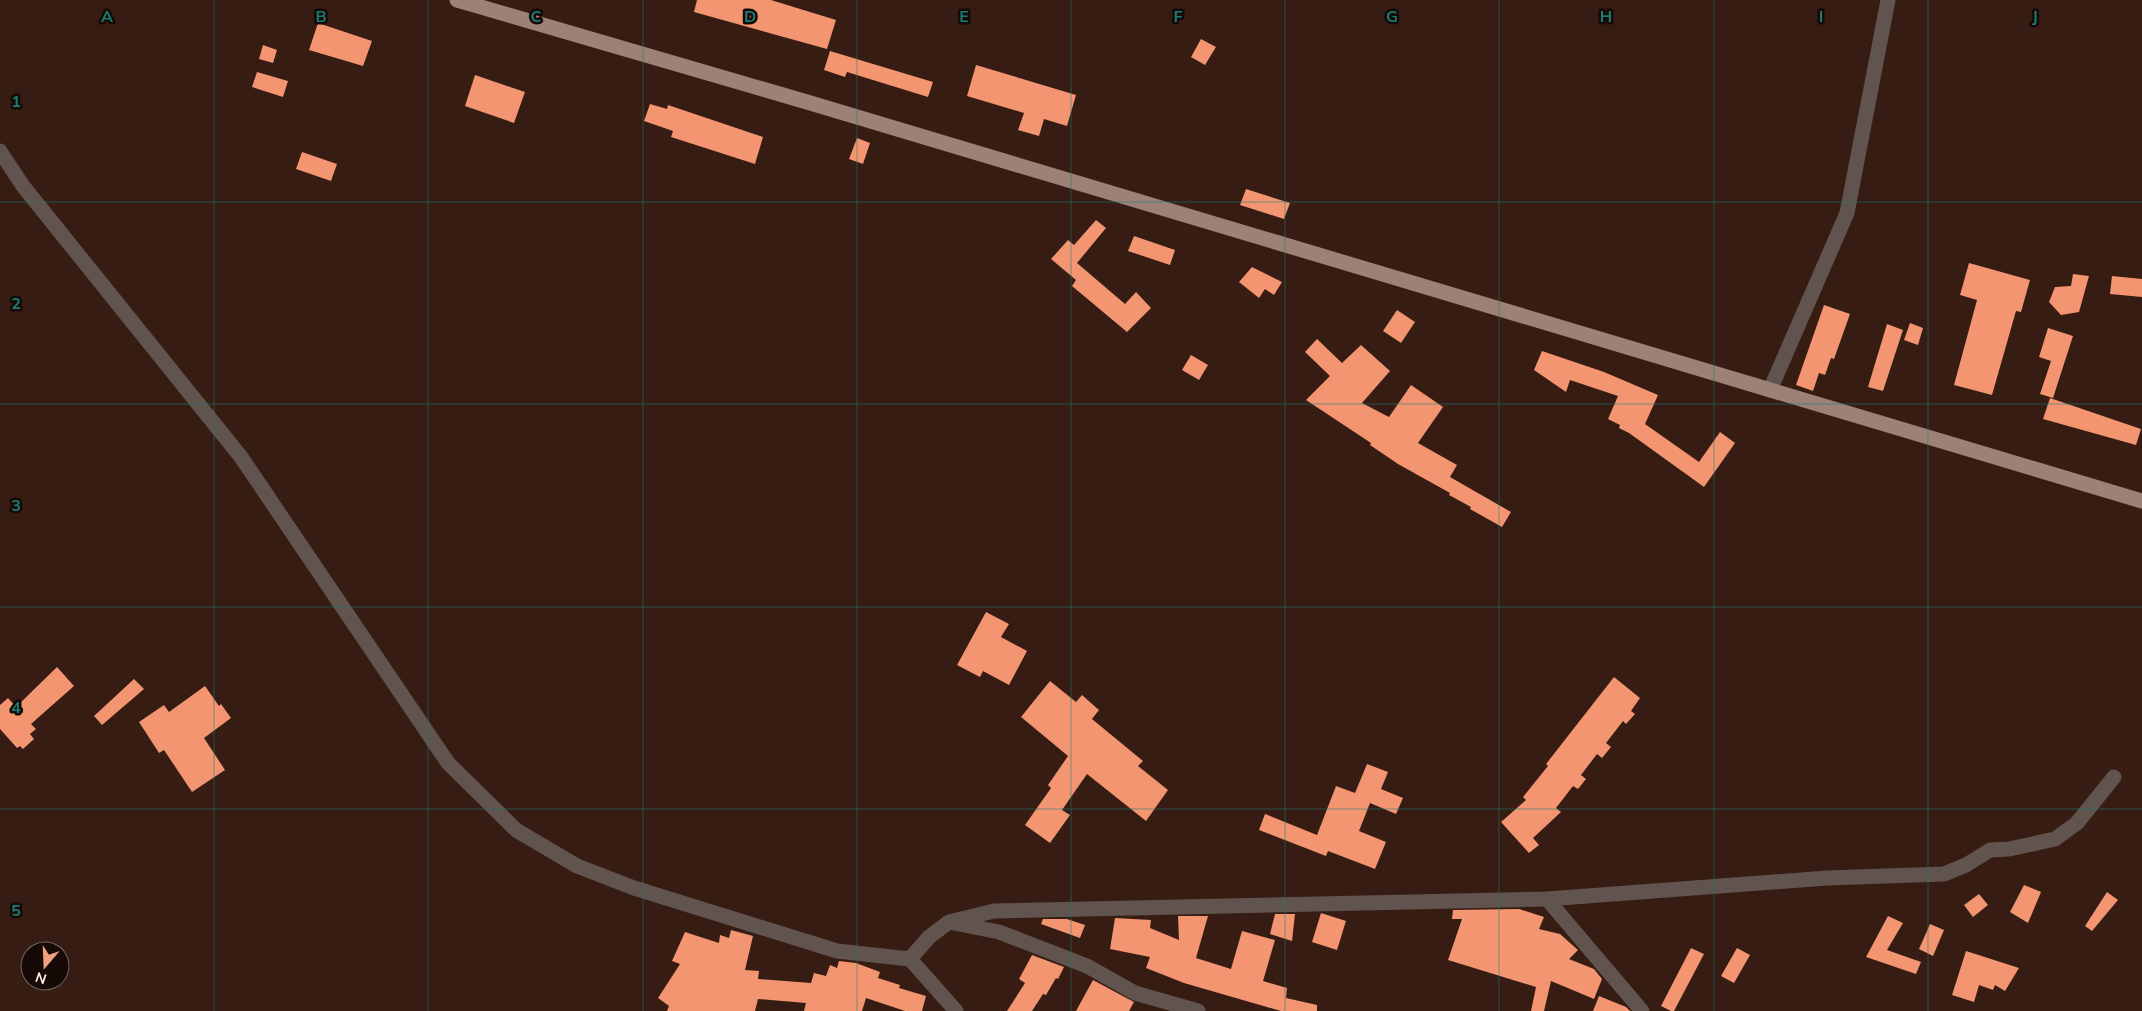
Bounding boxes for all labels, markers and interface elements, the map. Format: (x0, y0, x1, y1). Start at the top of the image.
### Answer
text: A (101, 6, 113, 26)
text: B (315, 6, 327, 26)
text: C (531, 6, 542, 26)
text: D (744, 6, 756, 26)
text: E (959, 6, 969, 26)
text: F (1173, 6, 1183, 26)
text: G (1386, 6, 1398, 26)
text: H (1600, 6, 1612, 26)
text: I (1819, 6, 1823, 26)
text: J (2032, 6, 2038, 26)
text: 1 (11, 91, 21, 111)
text: 2 (11, 293, 21, 313)
text: 3 (11, 495, 21, 515)
text: 4 (11, 697, 21, 717)
text: 5 (11, 900, 21, 920)
north arrow (20, 941, 70, 991)
text: N (33, 968, 49, 989)

